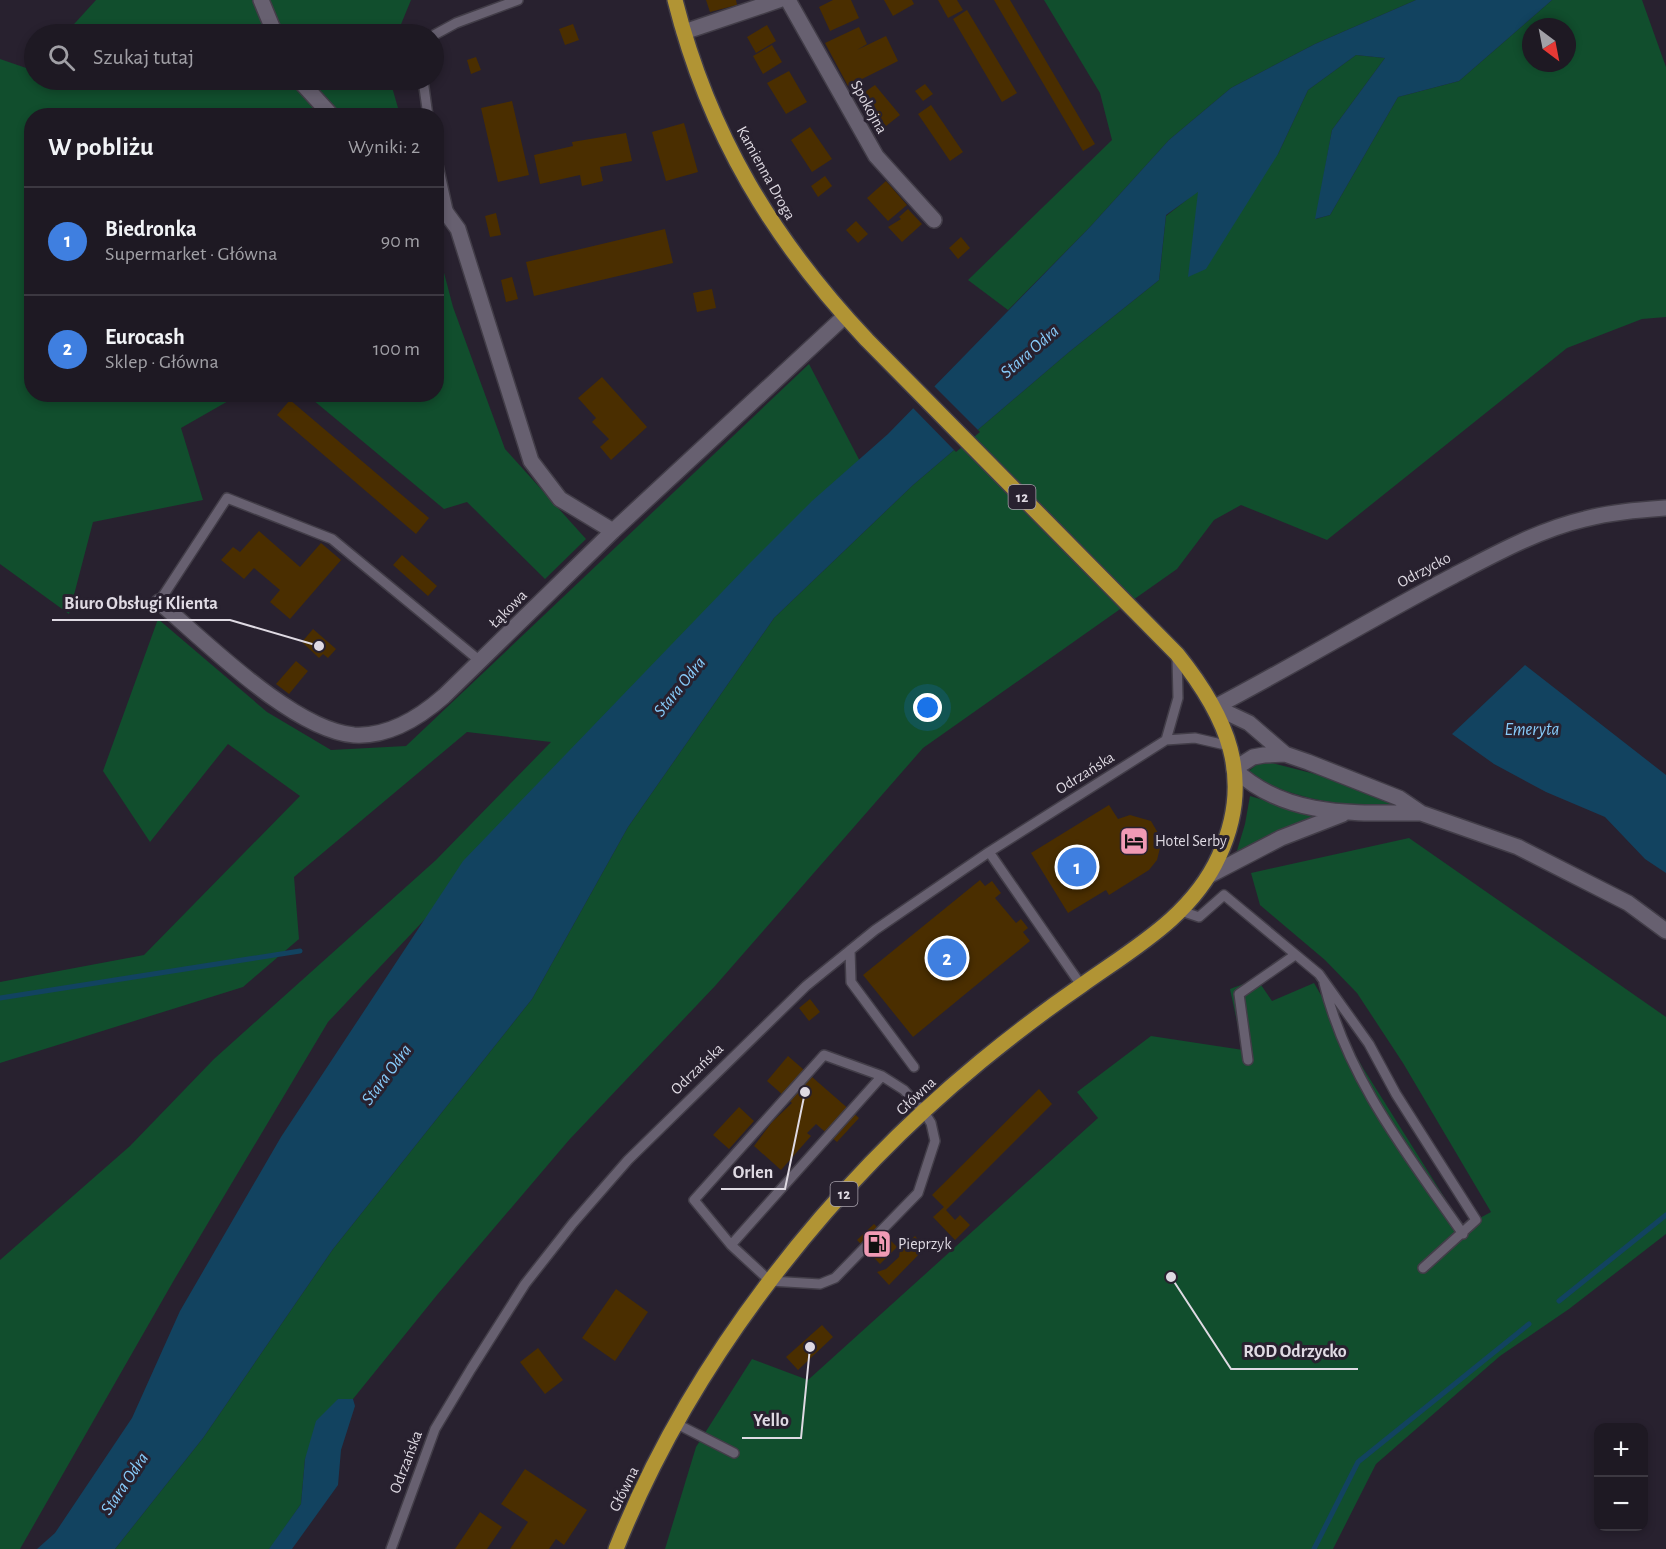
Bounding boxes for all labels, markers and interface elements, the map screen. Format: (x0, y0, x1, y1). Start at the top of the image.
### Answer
north arrow (1522, 18, 1576, 72)
search box (24, 24, 444, 90)
icon: search (45, 41, 78, 74)
text: Szukaj tutaj (93, 46, 194, 68)
street label: Spokojna (847, 78, 890, 137)
street label: Kamienna Droga (734, 123, 798, 223)
text: W pobliżu (48, 134, 154, 160)
text: Wyniki: 2 (348, 137, 420, 157)
text: Biedronka (105, 218, 197, 240)
text: 1 (64, 231, 71, 251)
text: 90 m (381, 231, 420, 251)
text: Supermarket · Główna (105, 244, 277, 264)
water label: Stara Odra (997, 322, 1063, 382)
text: Eurocash (105, 326, 185, 348)
text: 2 (63, 339, 72, 359)
text: 100 m (373, 339, 420, 359)
text: Sklep · Główna (105, 352, 219, 372)
road number: 12 (1008, 485, 1036, 509)
street label: Odrzycko (1395, 549, 1454, 592)
callout: Biuro Obsługi Klienta (52, 584, 230, 620)
street label: Łąkowa (486, 587, 530, 631)
text: Biuro Obsługi Klienta (64, 595, 218, 613)
water label: Stara Odra (651, 654, 709, 720)
your location (913, 693, 942, 722)
water label: Emeryta (1505, 721, 1560, 739)
street label: Odrzańska (1053, 749, 1117, 797)
hotel icon: Hotel Serby (1118, 825, 1150, 857)
place label: Hotel Serby (1155, 833, 1227, 850)
pin: 1 (1058, 844, 1096, 890)
pin: 2 (928, 936, 966, 980)
street label: Odrzańska (668, 1040, 726, 1098)
water label: Stara Odra (359, 1041, 416, 1109)
street label: Główna (893, 1074, 939, 1118)
callout: Orlen (721, 1153, 785, 1189)
text: Orlen (733, 1164, 773, 1182)
road number: 12 (830, 1182, 858, 1206)
fuel station icon: Pieprzyk (861, 1228, 893, 1260)
place label: Pieprzyk (898, 1236, 952, 1253)
callout: ROD Odrzycko (1231, 1333, 1358, 1369)
text: ROD Odrzycko (1243, 1343, 1347, 1361)
callout: Yello (742, 1402, 801, 1438)
text: Yello (753, 1412, 789, 1430)
map controls (1594, 1423, 1648, 1531)
button: + (1594, 1423, 1648, 1477)
street label: Odrzańska (387, 1428, 425, 1496)
water label: Stara Odra (98, 1450, 152, 1518)
street label: Główna (606, 1464, 642, 1514)
button: − (1594, 1477, 1648, 1531)

